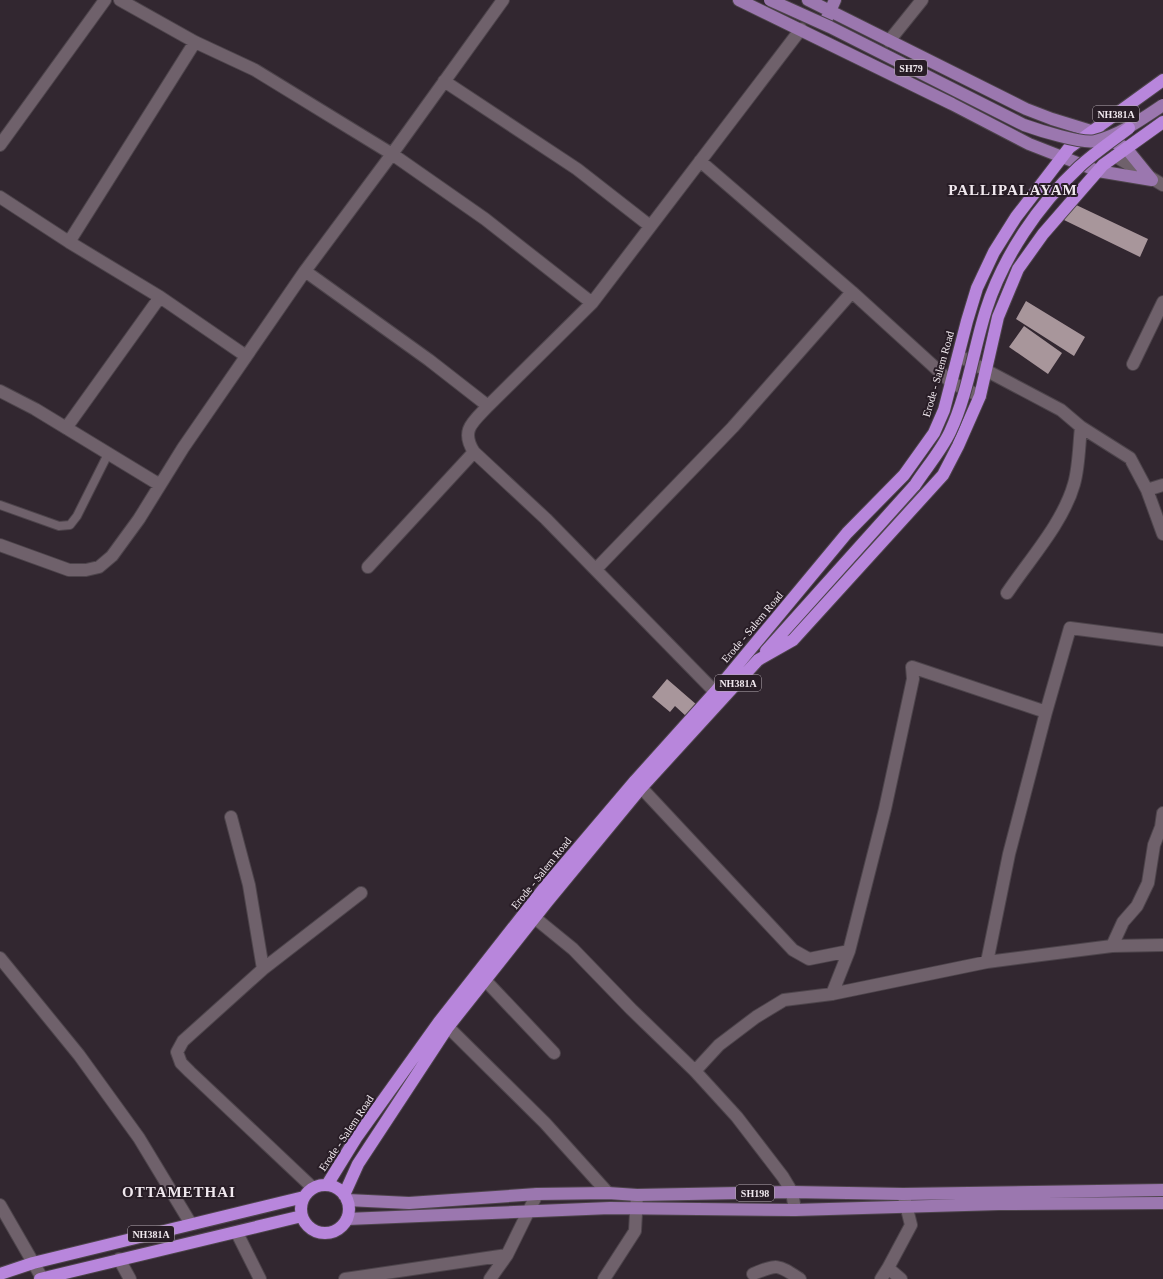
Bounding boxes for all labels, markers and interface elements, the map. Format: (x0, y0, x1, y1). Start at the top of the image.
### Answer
road number: SH79 (895, 60, 927, 76)
road number: NH381A (1093, 106, 1139, 122)
district label: PALLIPALAYAM (948, 182, 1078, 198)
street label: Erode - Salem Road (920, 329, 956, 418)
street label: Erode - Salem Road (719, 589, 785, 665)
road number: NH381A (715, 675, 761, 691)
street label: Erode - Salem Road (508, 834, 574, 911)
street label: Erode - Salem Road (316, 1092, 376, 1173)
district label: OTTAMETHAI (122, 1184, 236, 1200)
road number: SH198 (736, 1185, 774, 1201)
road number: NH381A (128, 1226, 174, 1242)

